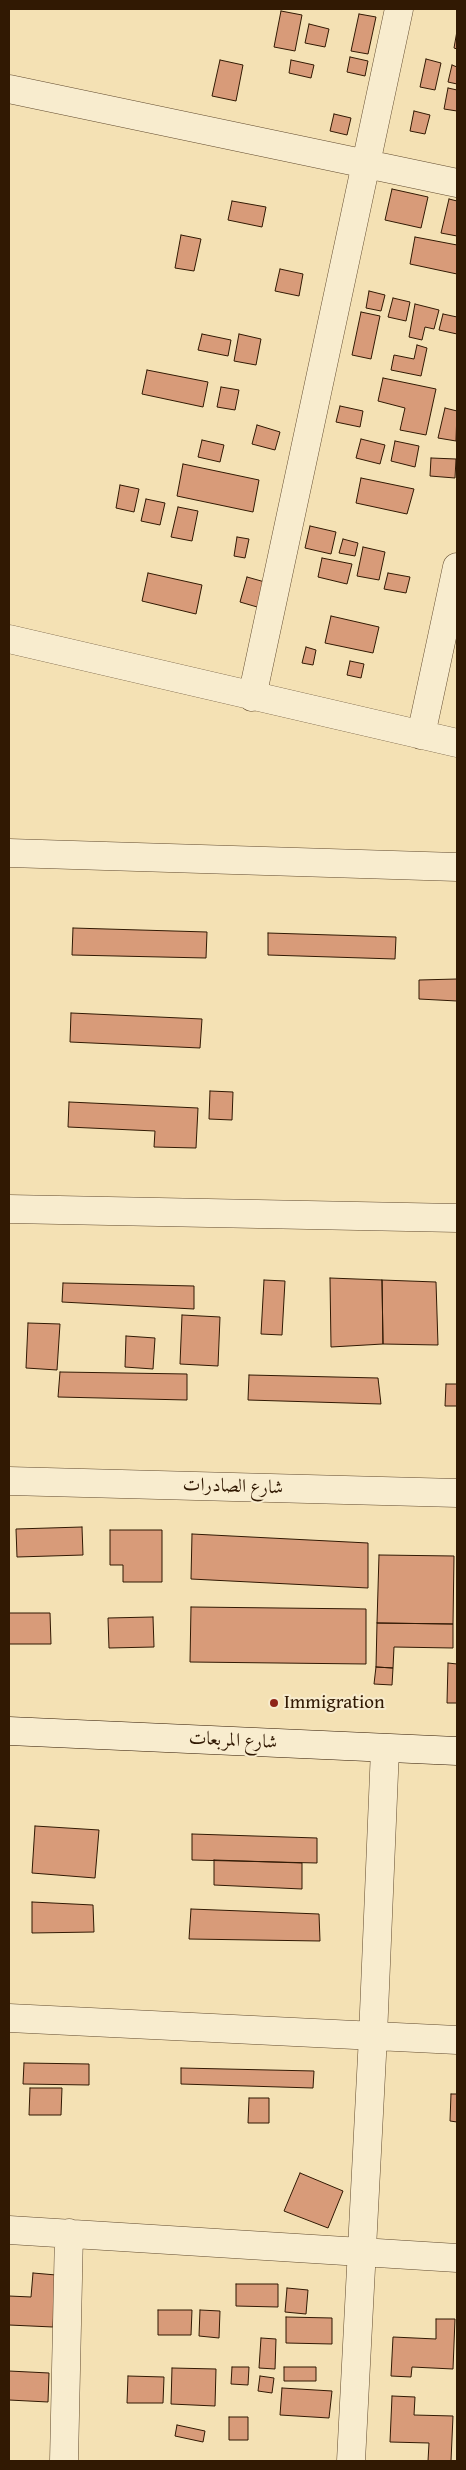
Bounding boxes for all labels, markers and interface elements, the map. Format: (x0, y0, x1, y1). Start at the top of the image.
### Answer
street label: شارع الصادرات (182, 1474, 284, 1500)
place label: Immigration (284, 1692, 385, 1714)
marker: Immigration (268, 1697, 280, 1709)
street label: شارع المربعات (188, 1727, 278, 1755)

